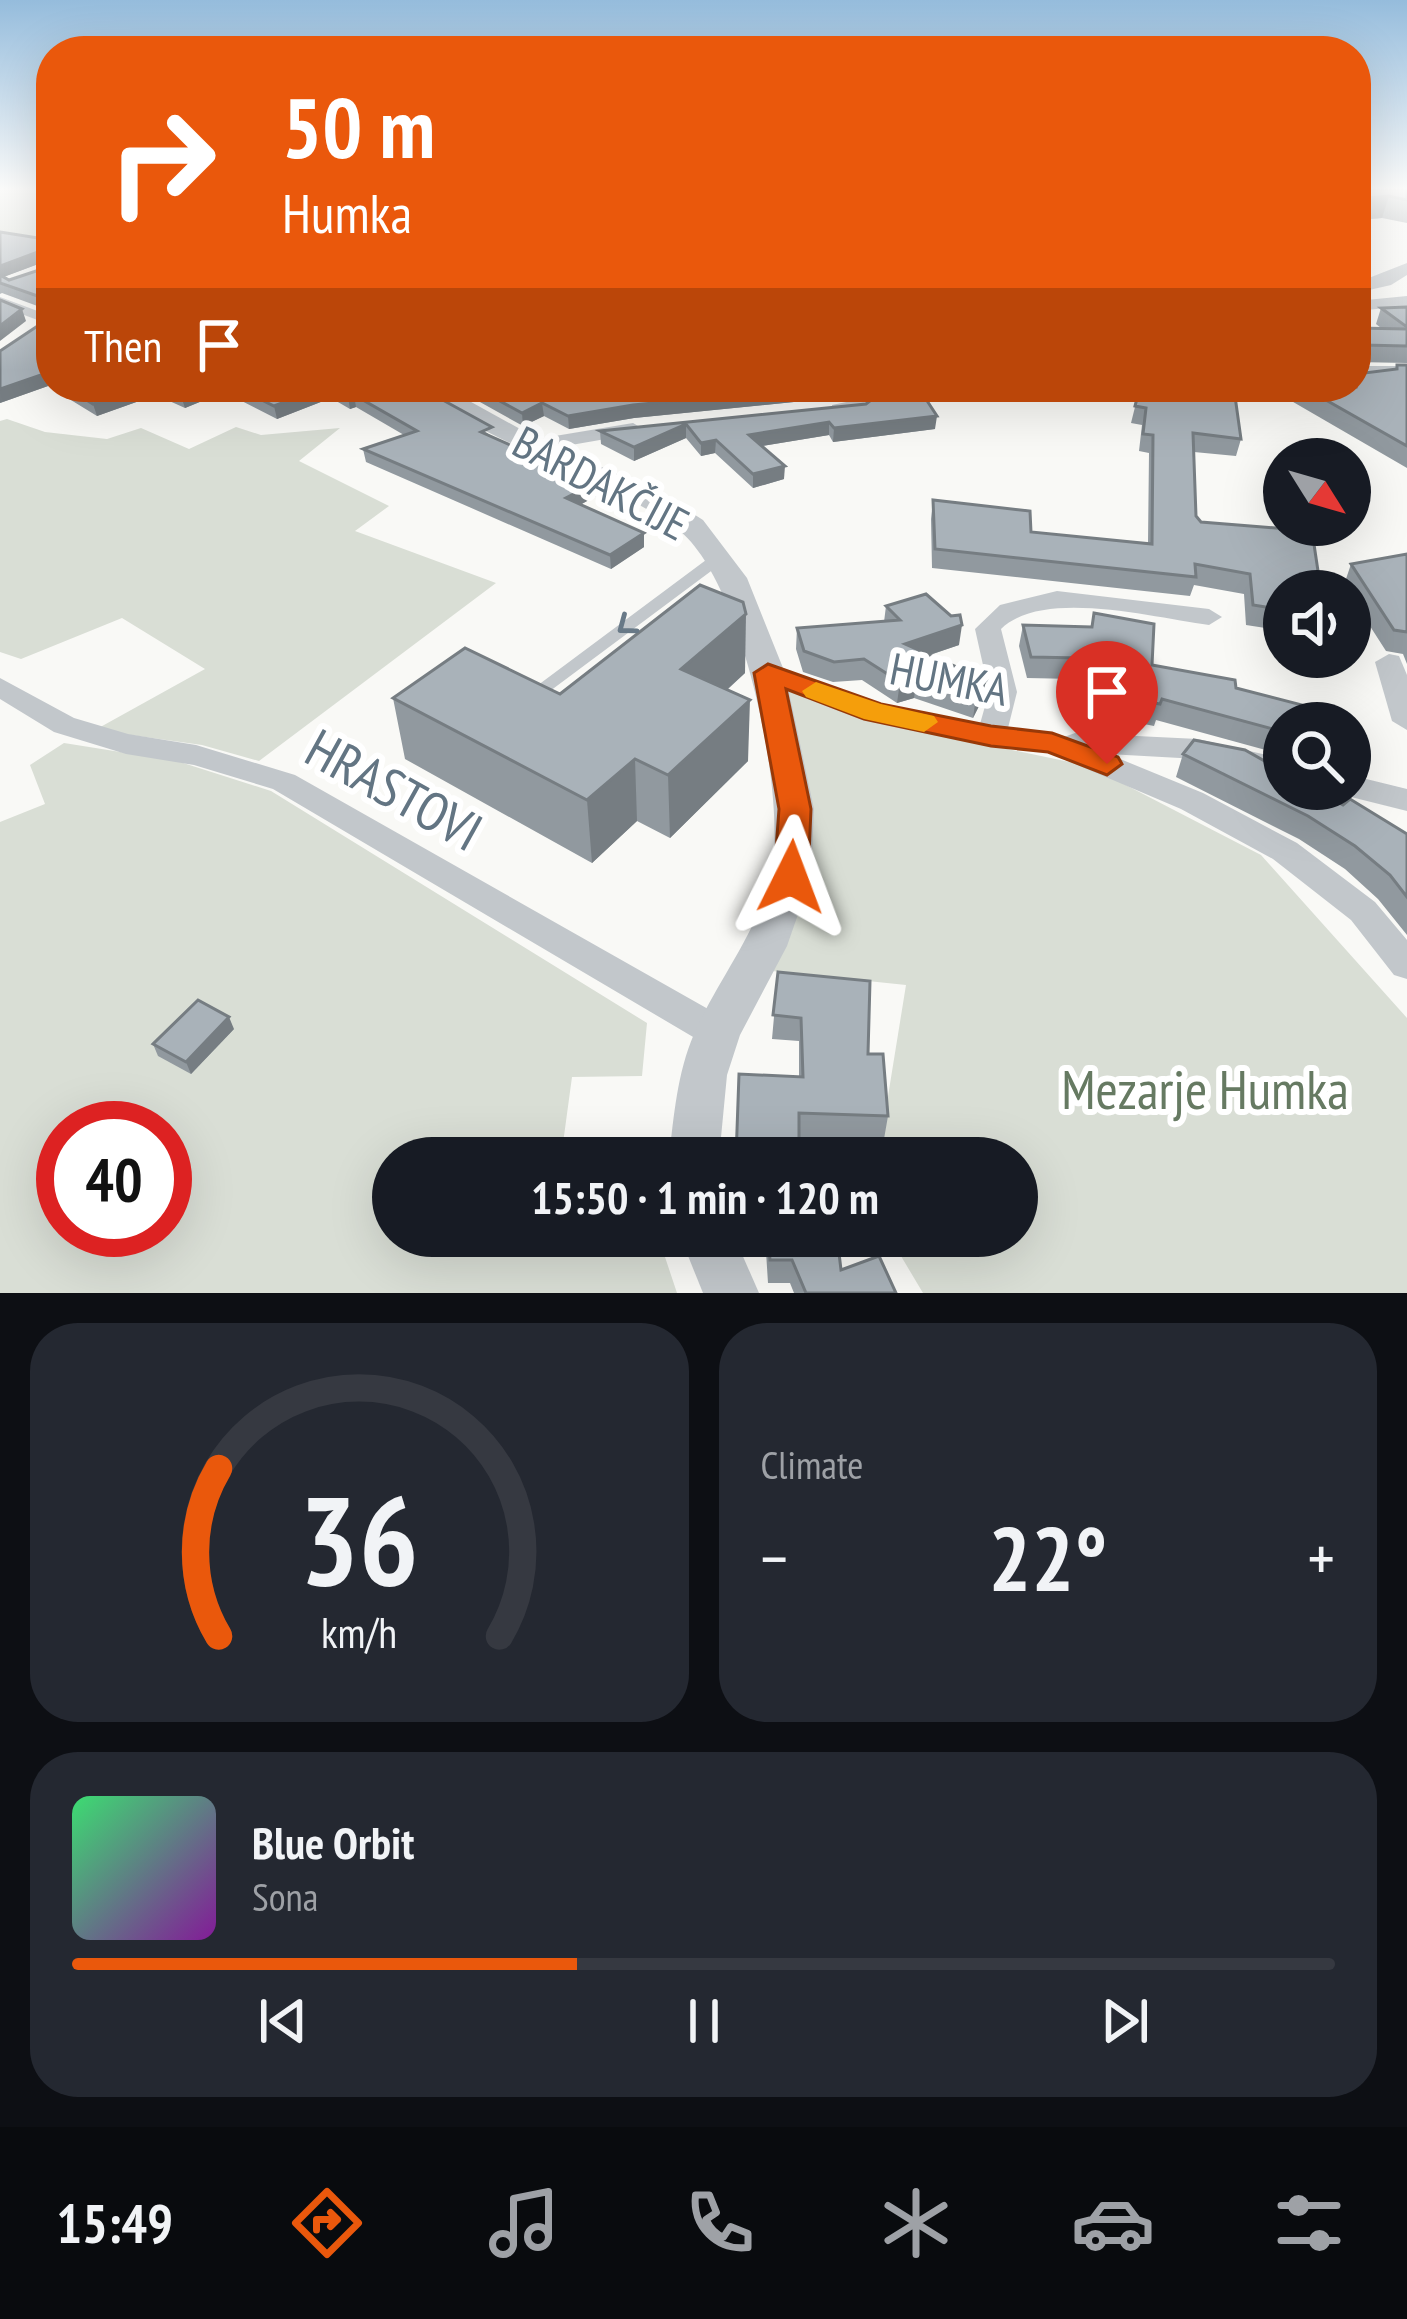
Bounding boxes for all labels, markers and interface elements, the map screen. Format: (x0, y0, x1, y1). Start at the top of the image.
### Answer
text: 50 m (282, 72, 435, 181)
icon: right (84, 84, 240, 240)
text: Humka (282, 178, 412, 248)
icon: arrive (186, 312, 252, 378)
text: Then (84, 316, 162, 374)
street label: BARDAKČIJE (504, 412, 699, 552)
north arrow (1263, 438, 1371, 546)
map controls (1263, 438, 1371, 810)
button: sound (1263, 570, 1371, 678)
one-way arrow (618, 612, 639, 634)
street label: HUMKA (885, 638, 1014, 718)
pin (1056, 641, 1158, 764)
icon: arrive (1074, 659, 1140, 725)
button: search (1263, 702, 1371, 810)
street label: HRASTOVI (294, 712, 495, 866)
position arrow (728, 814, 854, 940)
park label: Mezarje Humka (1061, 1054, 1349, 1124)
speed limit sign: 40 (36, 1101, 192, 1257)
text: 15:50 · 1 min · 120 m (531, 1168, 879, 1226)
text: Climate (761, 1439, 863, 1490)
text: 36 (300, 1458, 419, 1619)
text: 22° (988, 1499, 1107, 1616)
text: − (761, 1515, 788, 1600)
text: + (1308, 1515, 1335, 1600)
text: km/h (321, 1603, 397, 1659)
text: Blue Orbit (252, 1813, 414, 1871)
text: Sona (252, 1871, 318, 1922)
icon: previous (250, 1988, 316, 2054)
icon: pause (671, 1988, 737, 2054)
icon: next (1092, 1988, 1158, 2054)
icon: directions (285, 2181, 369, 2265)
icon: music (482, 2181, 566, 2265)
icon: phone (678, 2181, 762, 2265)
icon: climate (874, 2181, 958, 2265)
icon: car (1071, 2181, 1155, 2265)
icon: filters (1267, 2181, 1351, 2265)
text: 15:49 (56, 2188, 173, 2258)

